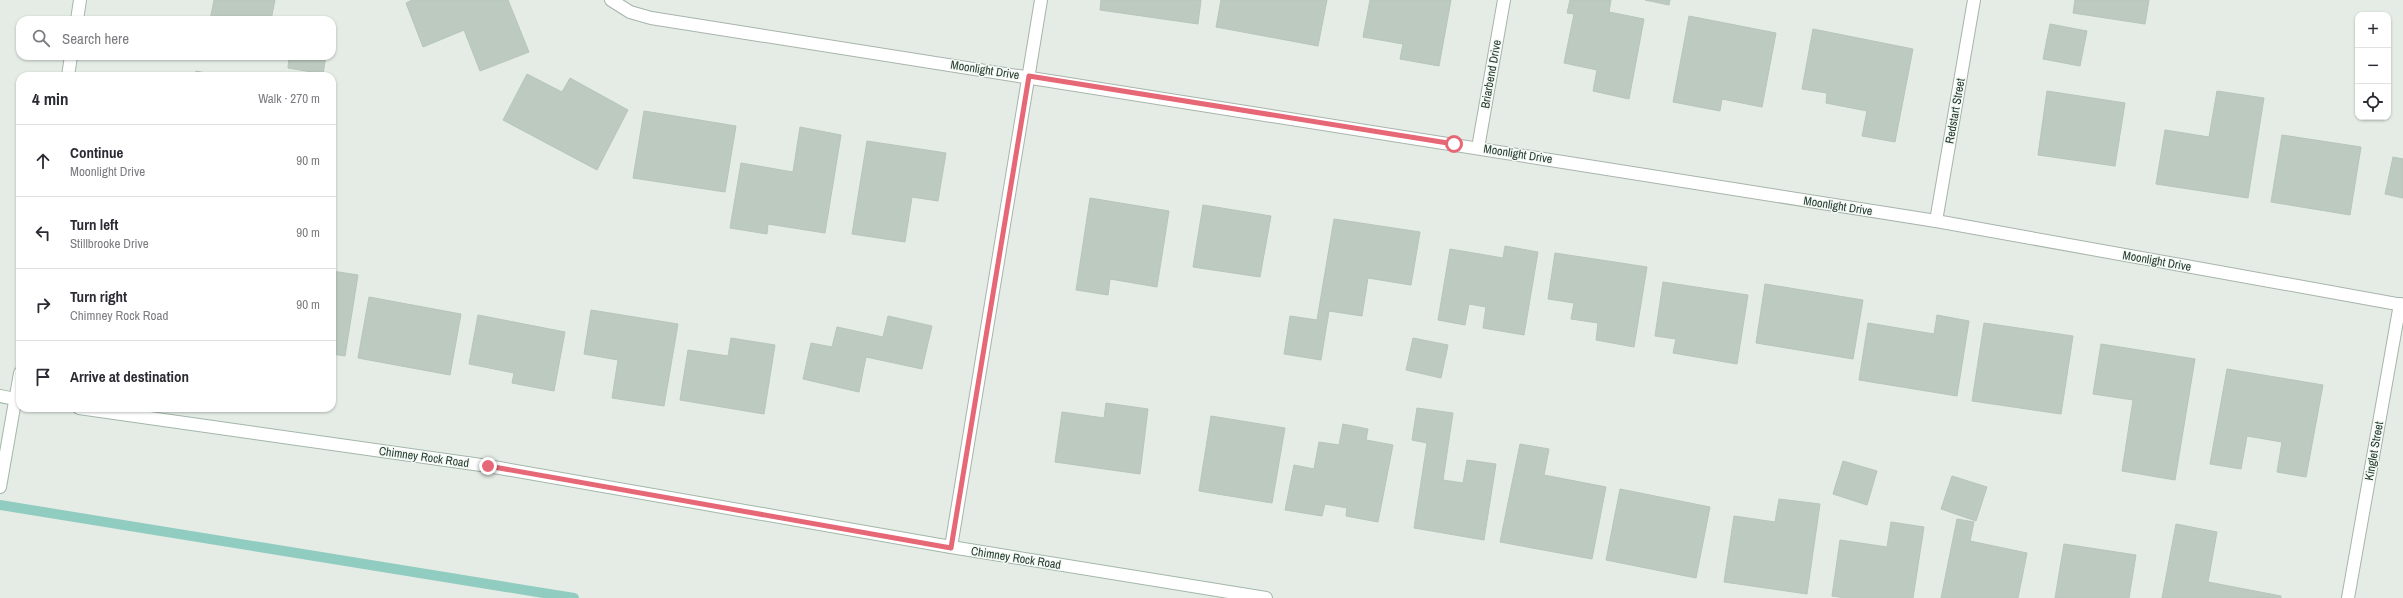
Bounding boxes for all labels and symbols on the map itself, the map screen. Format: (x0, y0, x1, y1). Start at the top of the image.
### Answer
street label: Briarbend Drive (1477, 38, 1505, 110)
street label: Moonlight Drive (949, 57, 1021, 83)
street label: Redstart Street (1941, 77, 1969, 145)
route start (1445, 135, 1463, 153)
street label: Moonlight Drive (1482, 141, 1554, 167)
street label: Moonlight Drive (1802, 193, 1874, 219)
street label: Moonlight Drive (2121, 247, 2193, 275)
street label: Kinglet Street (2361, 420, 2387, 482)
street label: Chimney Rock Road (378, 443, 470, 471)
route end (479, 457, 497, 475)
street label: Chimney Rock Road (970, 543, 1062, 573)

